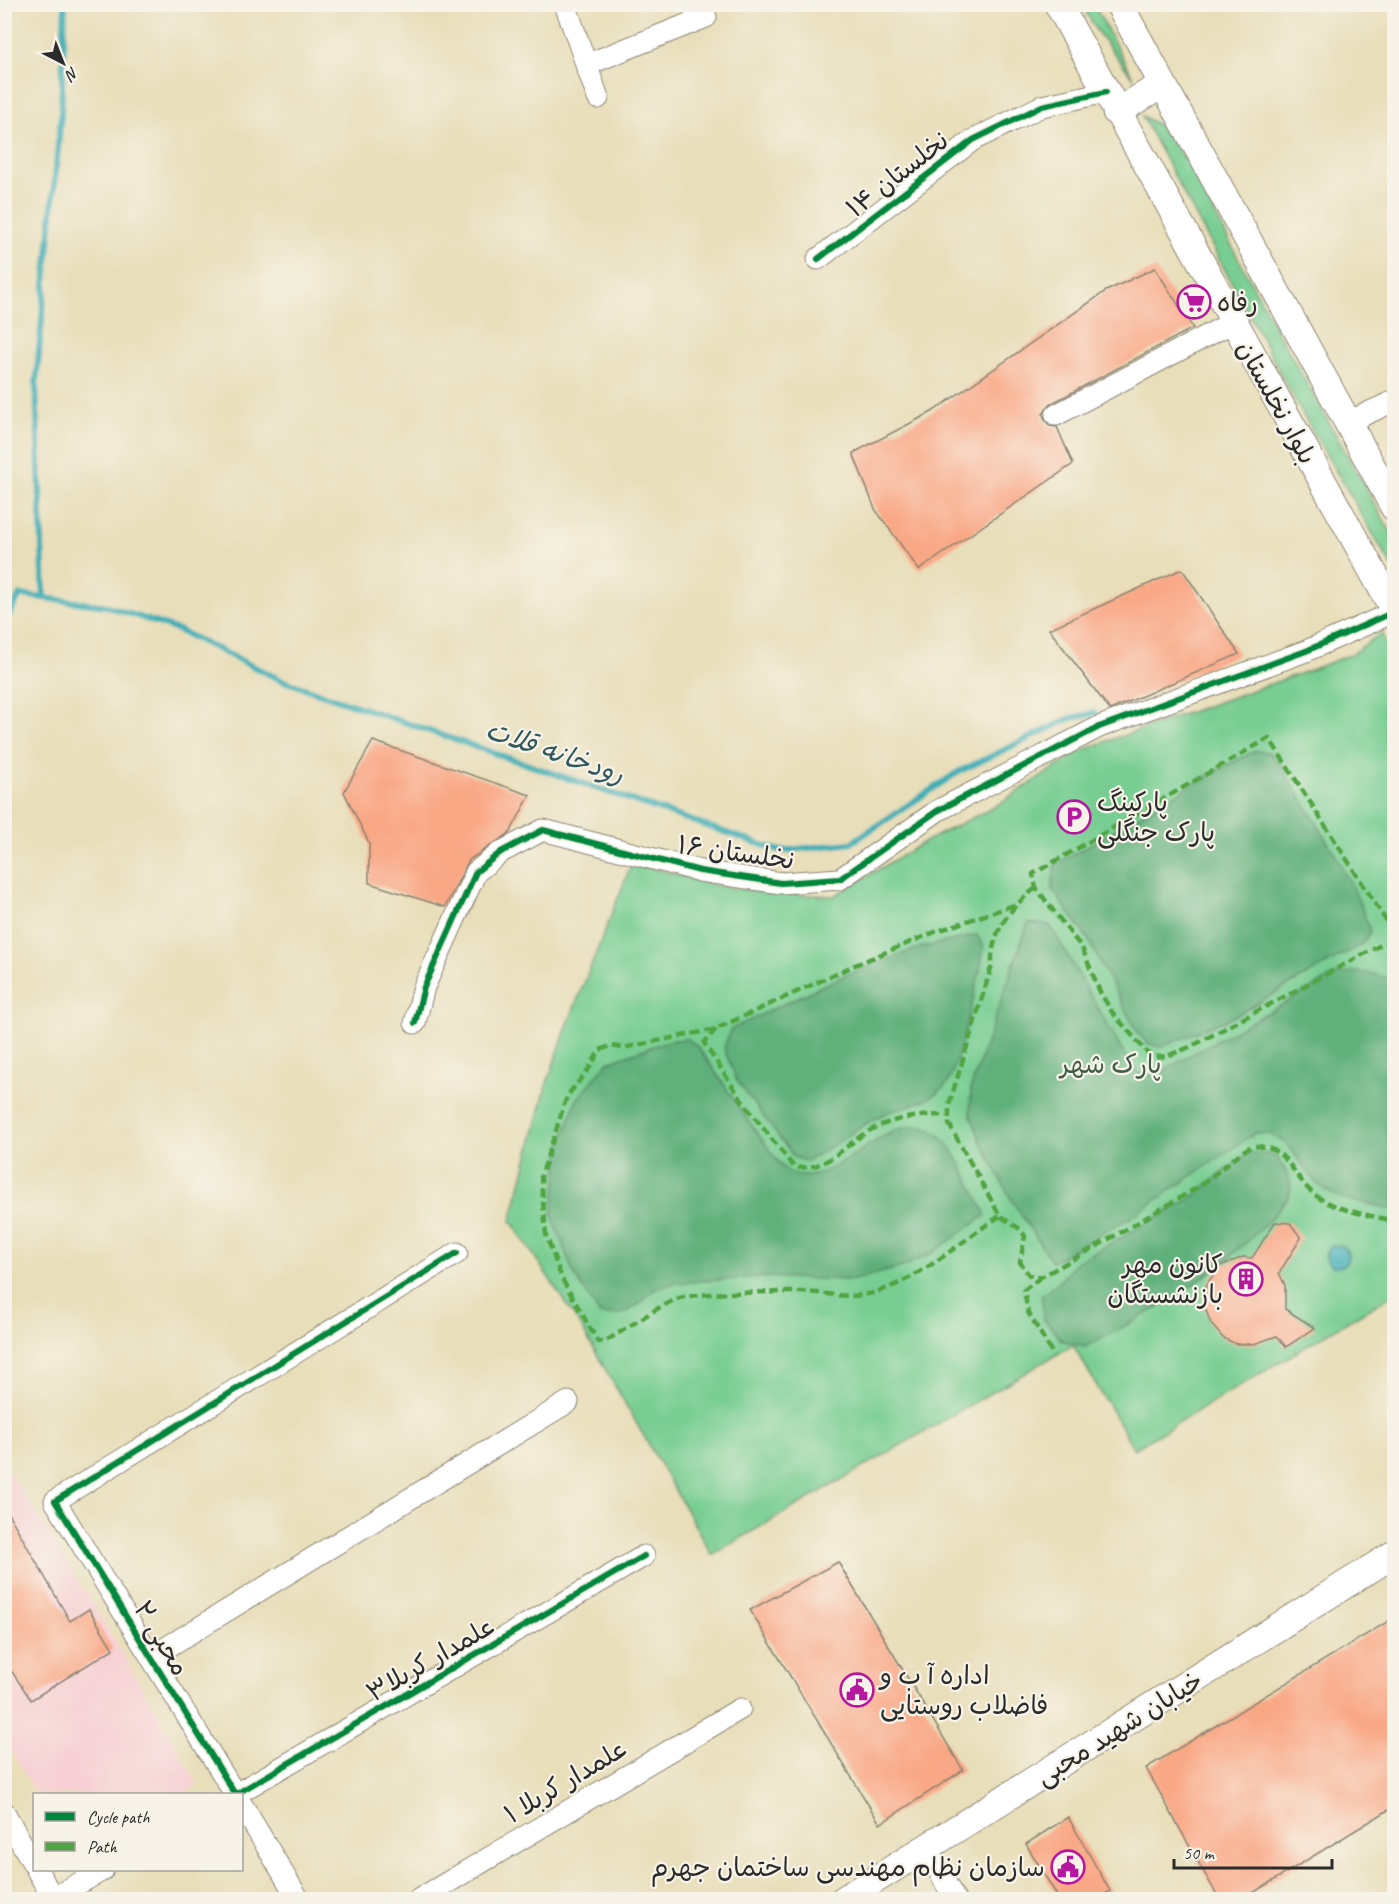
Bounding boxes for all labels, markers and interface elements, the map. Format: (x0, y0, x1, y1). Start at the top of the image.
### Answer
north arrow (33, 33, 93, 93)
text: N (60, 63, 83, 86)
street label: نخلستان ۱۴ (839, 124, 955, 225)
supermarket icon: رفاه (1176, 284, 1212, 320)
place label: رفاه (1217, 286, 1258, 319)
street label: بلوار نخلستان (1229, 335, 1324, 470)
water label: رودخانه قلات (481, 712, 629, 792)
place label: پارکینگ پارک جنگلی (1097, 786, 1215, 849)
parking icon: پارکینگ پارک جنگلی (1056, 799, 1092, 835)
street label: نخلستان ۱۶ (675, 828, 797, 877)
park label: پارک شهر (1058, 1048, 1162, 1081)
place label: کانون مهر بازنشستگان (1107, 1248, 1223, 1311)
building icon: کانون مهر بازنشستگان (1228, 1261, 1264, 1297)
street label: محبی ۲ (126, 1595, 197, 1682)
street label: علمدار کربلا۳ (360, 1610, 500, 1709)
place label: اداره آ ب و فاضلاب روستایی (878, 1659, 1048, 1722)
street label: خیابان شهید محبی (1029, 1664, 1209, 1793)
public building icon: اداره آ ب و فاضلاب روستایی (839, 1672, 875, 1708)
street label: علمدار کربلا ۱ (498, 1732, 632, 1831)
legend (33, 1793, 243, 1871)
text: Cycle path (87, 1806, 150, 1828)
scale bar (1174, 1832, 1332, 1870)
text: Path (87, 1836, 117, 1858)
text: 50 m (1183, 1842, 1216, 1864)
public building icon: سازمان نظام مهندسی ساختمان جهرم (1050, 1849, 1086, 1885)
place label: سازمان نظام مهندسی ساختمان جهرم (651, 1851, 1045, 1887)

